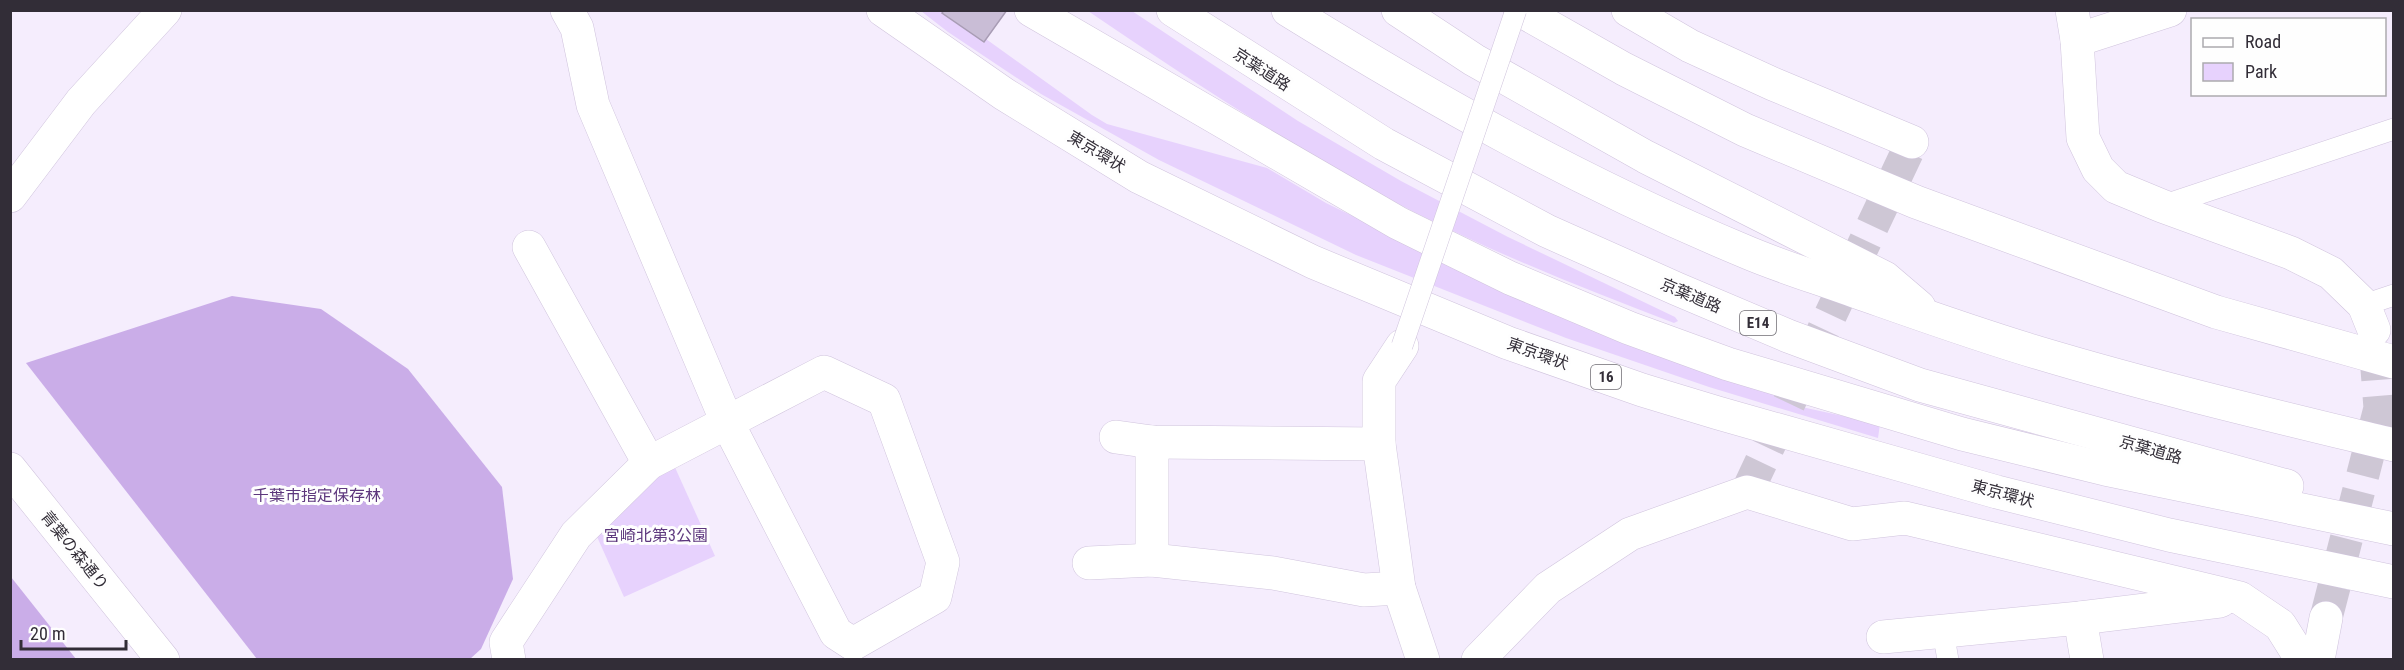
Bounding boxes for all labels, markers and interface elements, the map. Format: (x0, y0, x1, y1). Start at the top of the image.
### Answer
legend (2191, 18, 2386, 96)
text: Road (2245, 31, 2281, 52)
street label: 京葉道路 (1230, 44, 1294, 95)
text: Park (2245, 61, 2277, 82)
street label: 東京環状 (1064, 127, 1129, 176)
street label: 京葉道路 (1658, 274, 1724, 317)
road number: E14 (1740, 311, 1776, 335)
street label: 東京環状 (1505, 334, 1571, 373)
road number: 16 (1591, 365, 1621, 389)
street label: 京葉道路 (2117, 432, 2184, 467)
street label: 東京環状 (1969, 476, 2036, 511)
park label: 千葉市指定保存林 (253, 486, 381, 505)
street label: 青葉の森通り (37, 507, 112, 594)
park label: 宮崎北第3公園 (604, 526, 708, 545)
scale bar (21, 613, 126, 651)
text: 20 m (30, 623, 65, 644)

